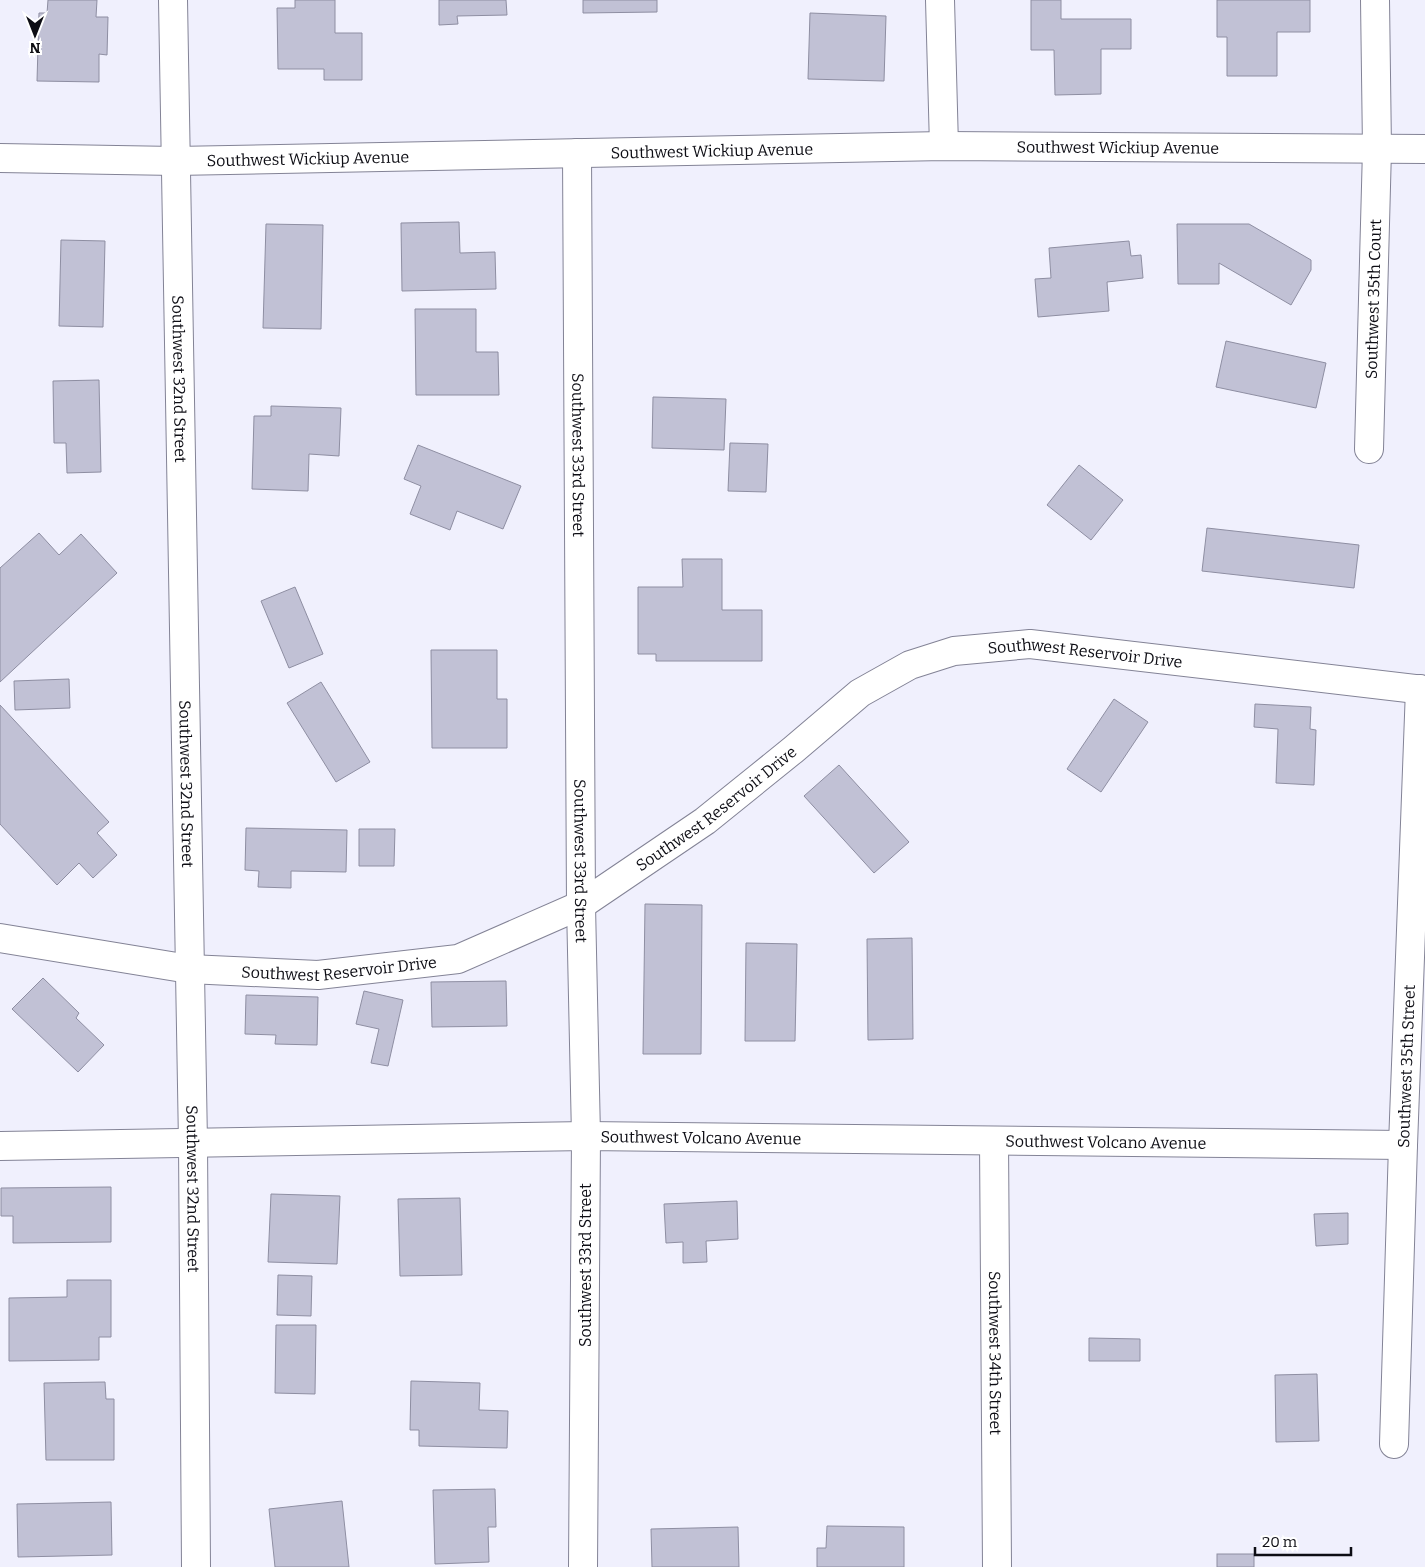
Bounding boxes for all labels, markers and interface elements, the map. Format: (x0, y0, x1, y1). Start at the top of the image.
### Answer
north arrow (10, 10, 60, 60)
text: N (29, 39, 40, 56)
street label: Southwest Wickiup Avenue (1016, 137, 1219, 158)
street label: Southwest Wickiup Avenue (610, 140, 813, 163)
street label: Southwest Wickiup Avenue (206, 147, 409, 170)
street label: Southwest 35th Court (1362, 219, 1385, 379)
street label: Southwest 32nd Street (168, 295, 190, 463)
street label: Southwest 33rd Street (568, 373, 588, 537)
street label: Southwest Reservoir Drive (987, 635, 1184, 672)
street label: Southwest 32nd Street (175, 700, 197, 868)
street label: Southwest Reservoir Drive (632, 742, 800, 875)
street label: Southwest 33rd Street (570, 779, 591, 943)
street label: Southwest Reservoir Drive (241, 953, 438, 985)
street label: Southwest 35th Street (1394, 984, 1419, 1148)
street label: Southwest 32nd Street (182, 1105, 203, 1273)
street label: Southwest Volcano Avenue (600, 1127, 801, 1148)
street label: Southwest Volcano Avenue (1005, 1132, 1206, 1153)
street label: Southwest 33rd Street (576, 1183, 595, 1347)
street label: Southwest 34th Street (985, 1271, 1005, 1435)
scale bar (1255, 1524, 1351, 1556)
text: 20 m (1262, 1533, 1298, 1551)

